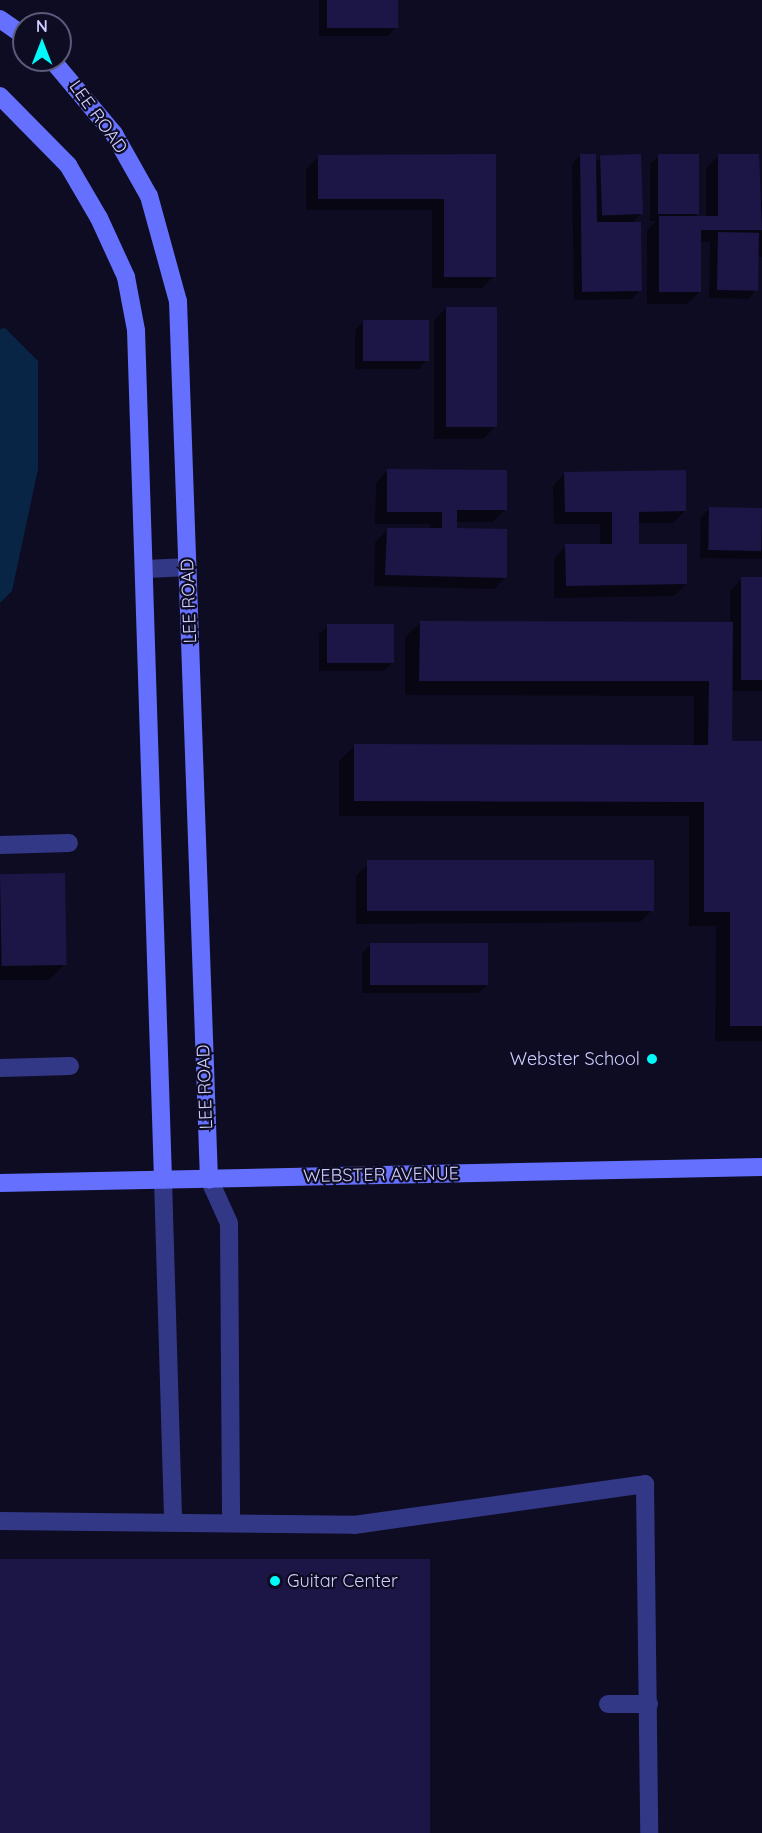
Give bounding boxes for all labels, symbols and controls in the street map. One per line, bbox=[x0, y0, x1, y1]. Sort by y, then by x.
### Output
north arrow bbox=[12, 12, 72, 72]
text: N bbox=[36, 16, 48, 36]
street label: LEE ROAD bbox=[64, 76, 132, 158]
street label: LEE ROAD bbox=[177, 558, 201, 644]
street label: LEE ROAD bbox=[193, 1044, 217, 1130]
place label: Webster School bbox=[510, 1048, 640, 1070]
marker: Webster School bbox=[645, 1052, 659, 1066]
street label: WEBSTER AVENUE bbox=[303, 1163, 459, 1187]
place label: Guitar Center bbox=[287, 1570, 398, 1592]
marker: Guitar Center bbox=[268, 1574, 282, 1588]

